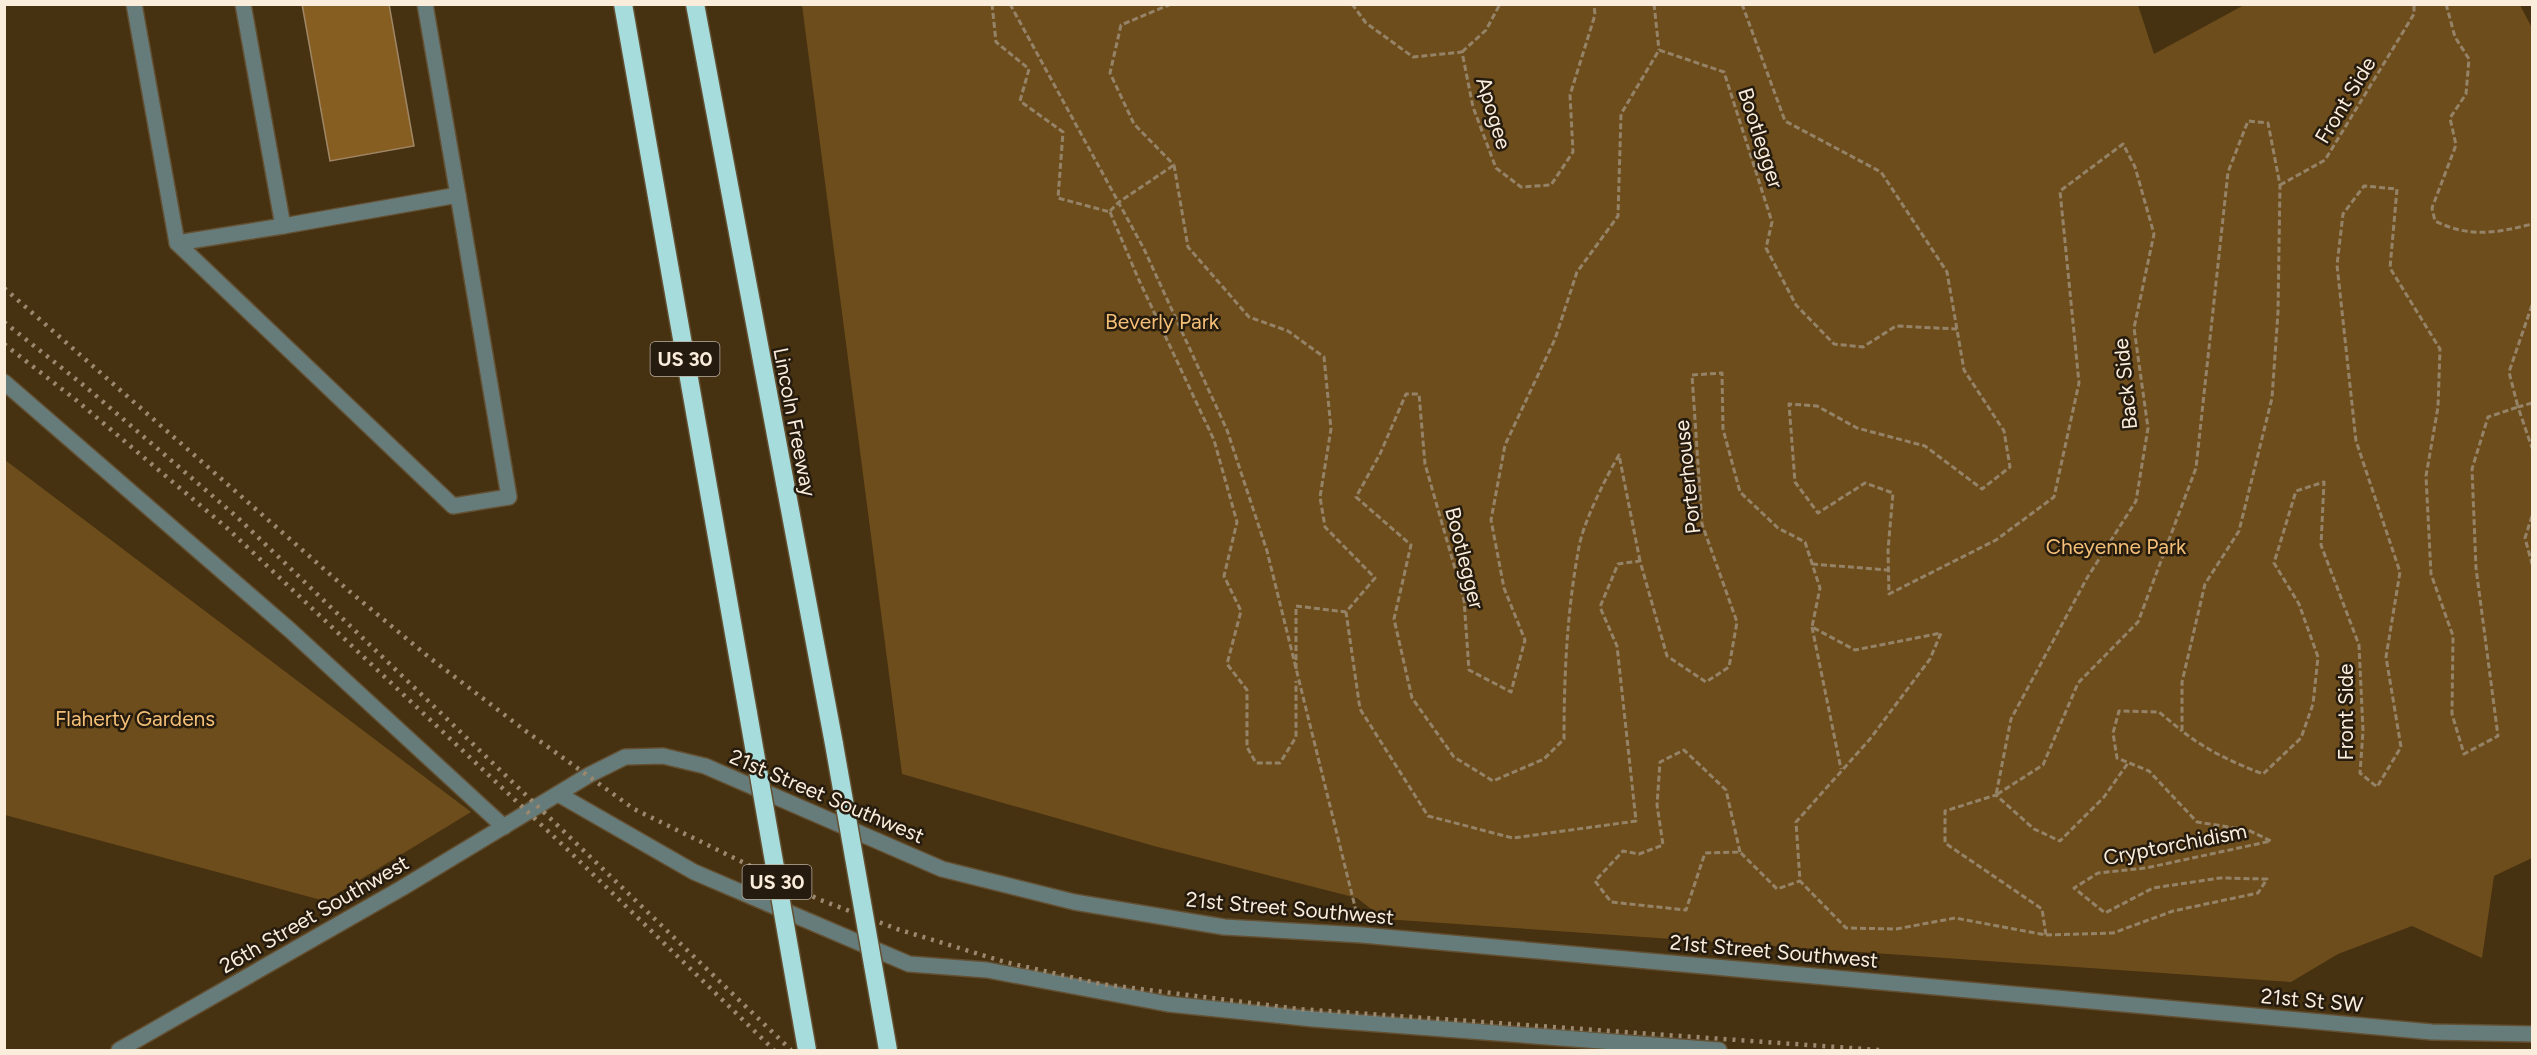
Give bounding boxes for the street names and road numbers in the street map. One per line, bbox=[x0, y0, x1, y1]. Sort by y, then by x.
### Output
street label: Front Side bbox=[2309, 52, 2381, 148]
street label: Apogee bbox=[1471, 74, 1517, 152]
street label: Bootlegger bbox=[1733, 84, 1789, 192]
street label: Back Side bbox=[2108, 337, 2142, 431]
road number: US 30 bbox=[650, 342, 720, 376]
street label: Lincoln Freeway bbox=[768, 345, 822, 499]
street label: Porterhouse bbox=[1669, 419, 1705, 535]
street label: Bootlegger bbox=[1440, 504, 1490, 612]
street label: Front Side bbox=[2333, 664, 2358, 760]
street label: 21st Street Southwest bbox=[726, 744, 928, 848]
street label: Cryptorchidism bbox=[2101, 818, 2249, 870]
street label: 26th Street Southwest bbox=[215, 850, 413, 978]
road number: US 30 bbox=[742, 865, 812, 899]
street label: 21st Street Southwest bbox=[1185, 886, 1395, 930]
street label: 21st Street Southwest bbox=[1669, 929, 1879, 973]
street label: 21st St SW bbox=[2260, 983, 2364, 1017]

